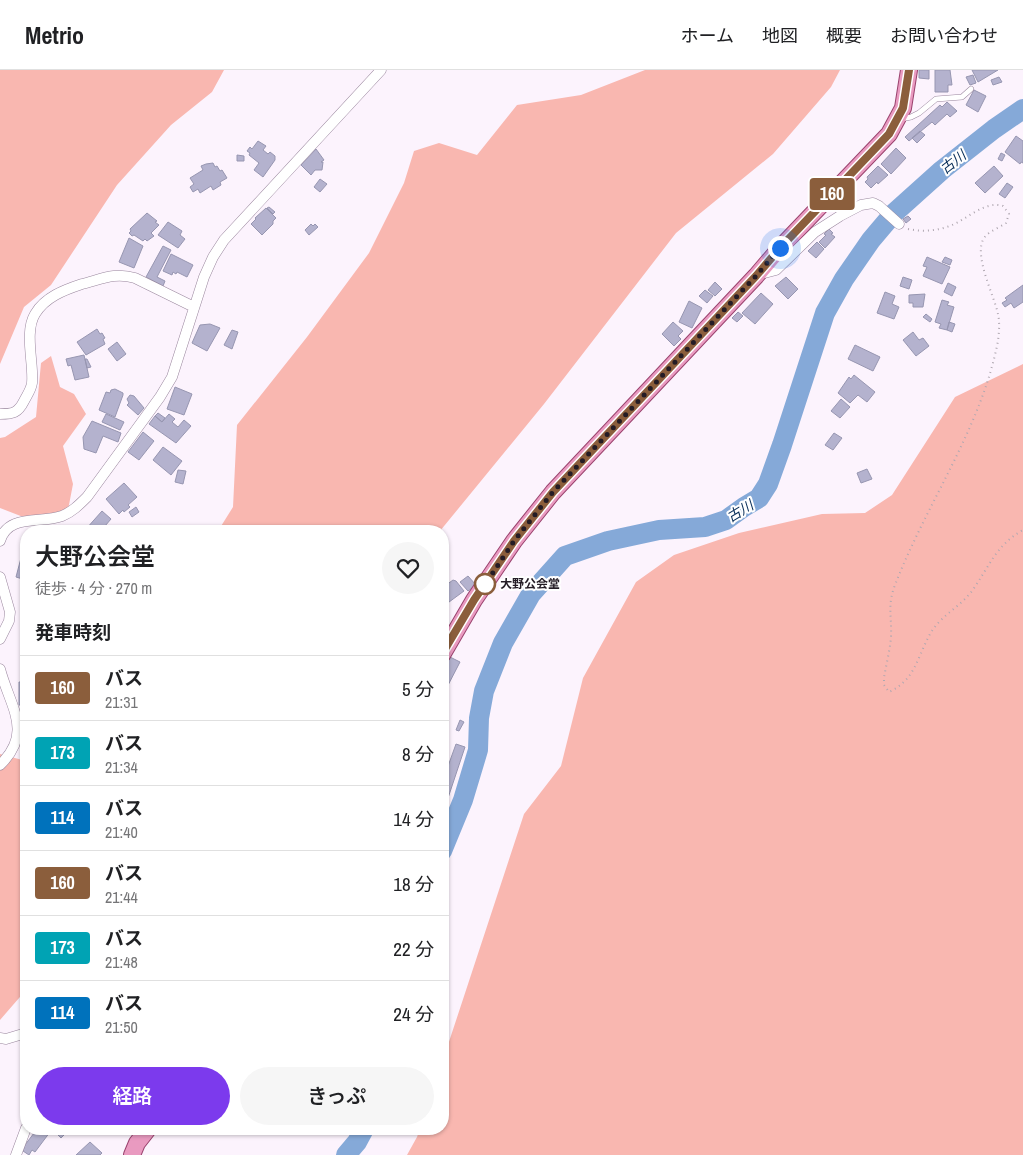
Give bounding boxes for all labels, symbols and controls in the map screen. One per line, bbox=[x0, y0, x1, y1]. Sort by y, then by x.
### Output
text: Metrio bbox=[25, 19, 84, 51]
text: ホーム bbox=[681, 23, 734, 48]
text: 地図 bbox=[762, 23, 798, 48]
text: 概要 bbox=[826, 23, 862, 48]
text: お問い合わせ bbox=[890, 23, 998, 48]
water label: 古川 bbox=[936, 145, 971, 178]
line badge: 160 bbox=[803, 178, 861, 210]
text: 160 bbox=[820, 181, 844, 206]
your location bbox=[768, 236, 793, 261]
water label: 古川 bbox=[723, 495, 758, 526]
text: 大野公会堂 bbox=[35, 540, 155, 572]
button: heart bbox=[382, 542, 434, 594]
marker: 大野公会堂 bbox=[474, 573, 496, 595]
place label: 大野公会堂 bbox=[500, 576, 560, 592]
text: 徒歩 · 4 分 · 270 m bbox=[35, 577, 152, 599]
text: 発車時刻 bbox=[35, 619, 111, 645]
text: バス bbox=[105, 665, 143, 691]
text: 160 bbox=[50, 675, 75, 700]
text: 5 分 bbox=[402, 676, 434, 702]
text: 21:31 bbox=[105, 691, 138, 713]
text: バス bbox=[105, 730, 143, 756]
text: 173 bbox=[50, 740, 75, 765]
text: 8 分 bbox=[402, 741, 434, 767]
text: 21:34 bbox=[105, 756, 138, 778]
text: バス bbox=[105, 795, 143, 821]
text: 114 bbox=[51, 805, 74, 830]
text: 14 分 bbox=[393, 806, 434, 832]
text: 21:40 bbox=[105, 821, 138, 843]
text: バス bbox=[105, 860, 143, 886]
text: 160 bbox=[50, 870, 75, 895]
text: 18 分 bbox=[393, 871, 434, 897]
text: 21:44 bbox=[105, 886, 138, 908]
text: バス bbox=[105, 925, 143, 951]
text: 173 bbox=[50, 935, 75, 960]
text: 22 分 bbox=[393, 936, 434, 962]
text: 21:48 bbox=[105, 951, 138, 973]
text: バス bbox=[105, 990, 143, 1016]
text: 114 bbox=[51, 1000, 74, 1025]
text: 24 分 bbox=[393, 1001, 434, 1027]
text: 21:50 bbox=[105, 1016, 138, 1038]
button: 経路 bbox=[35, 1067, 230, 1125]
button: きっぷ bbox=[240, 1067, 434, 1125]

